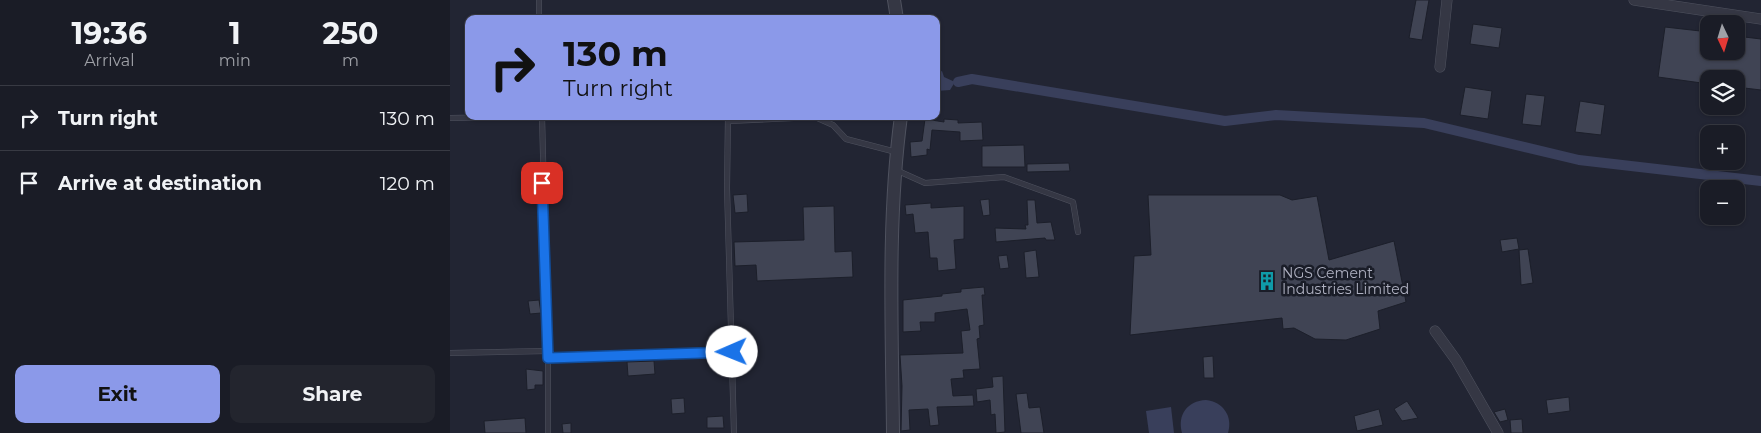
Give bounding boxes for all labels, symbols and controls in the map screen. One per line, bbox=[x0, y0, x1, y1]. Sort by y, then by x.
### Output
text: 19:36 bbox=[72, 15, 147, 52]
text: 1 bbox=[229, 15, 241, 52]
text: 250 bbox=[322, 15, 378, 52]
north arrow bbox=[1700, 15, 1745, 60]
map controls bbox=[1700, 15, 1745, 225]
text: 130 m bbox=[563, 32, 668, 75]
icon: right bbox=[480, 35, 545, 100]
text: Arrival bbox=[84, 51, 135, 70]
text: min bbox=[219, 51, 251, 70]
text: m bbox=[342, 51, 359, 70]
button: layers bbox=[1700, 70, 1745, 115]
text: Turn right bbox=[563, 75, 673, 102]
icon: right bbox=[15, 104, 43, 132]
text: Turn right bbox=[58, 107, 158, 130]
text: 130 m bbox=[380, 107, 435, 130]
button: + bbox=[1700, 125, 1745, 170]
pin bbox=[521, 162, 563, 204]
icon: arrive bbox=[15, 169, 43, 197]
icon: arrive bbox=[528, 169, 556, 197]
text: Arrive at destination bbox=[58, 172, 262, 195]
text: 120 m bbox=[380, 172, 435, 195]
button: − bbox=[1700, 180, 1745, 225]
place label: NGS Cement Industries Limited bbox=[1282, 264, 1409, 298]
building icon: NGS Cement Industries Limited bbox=[1256, 270, 1278, 292]
position arrow bbox=[705, 325, 757, 377]
button: Exit bbox=[15, 365, 220, 423]
button: Share bbox=[230, 365, 435, 423]

